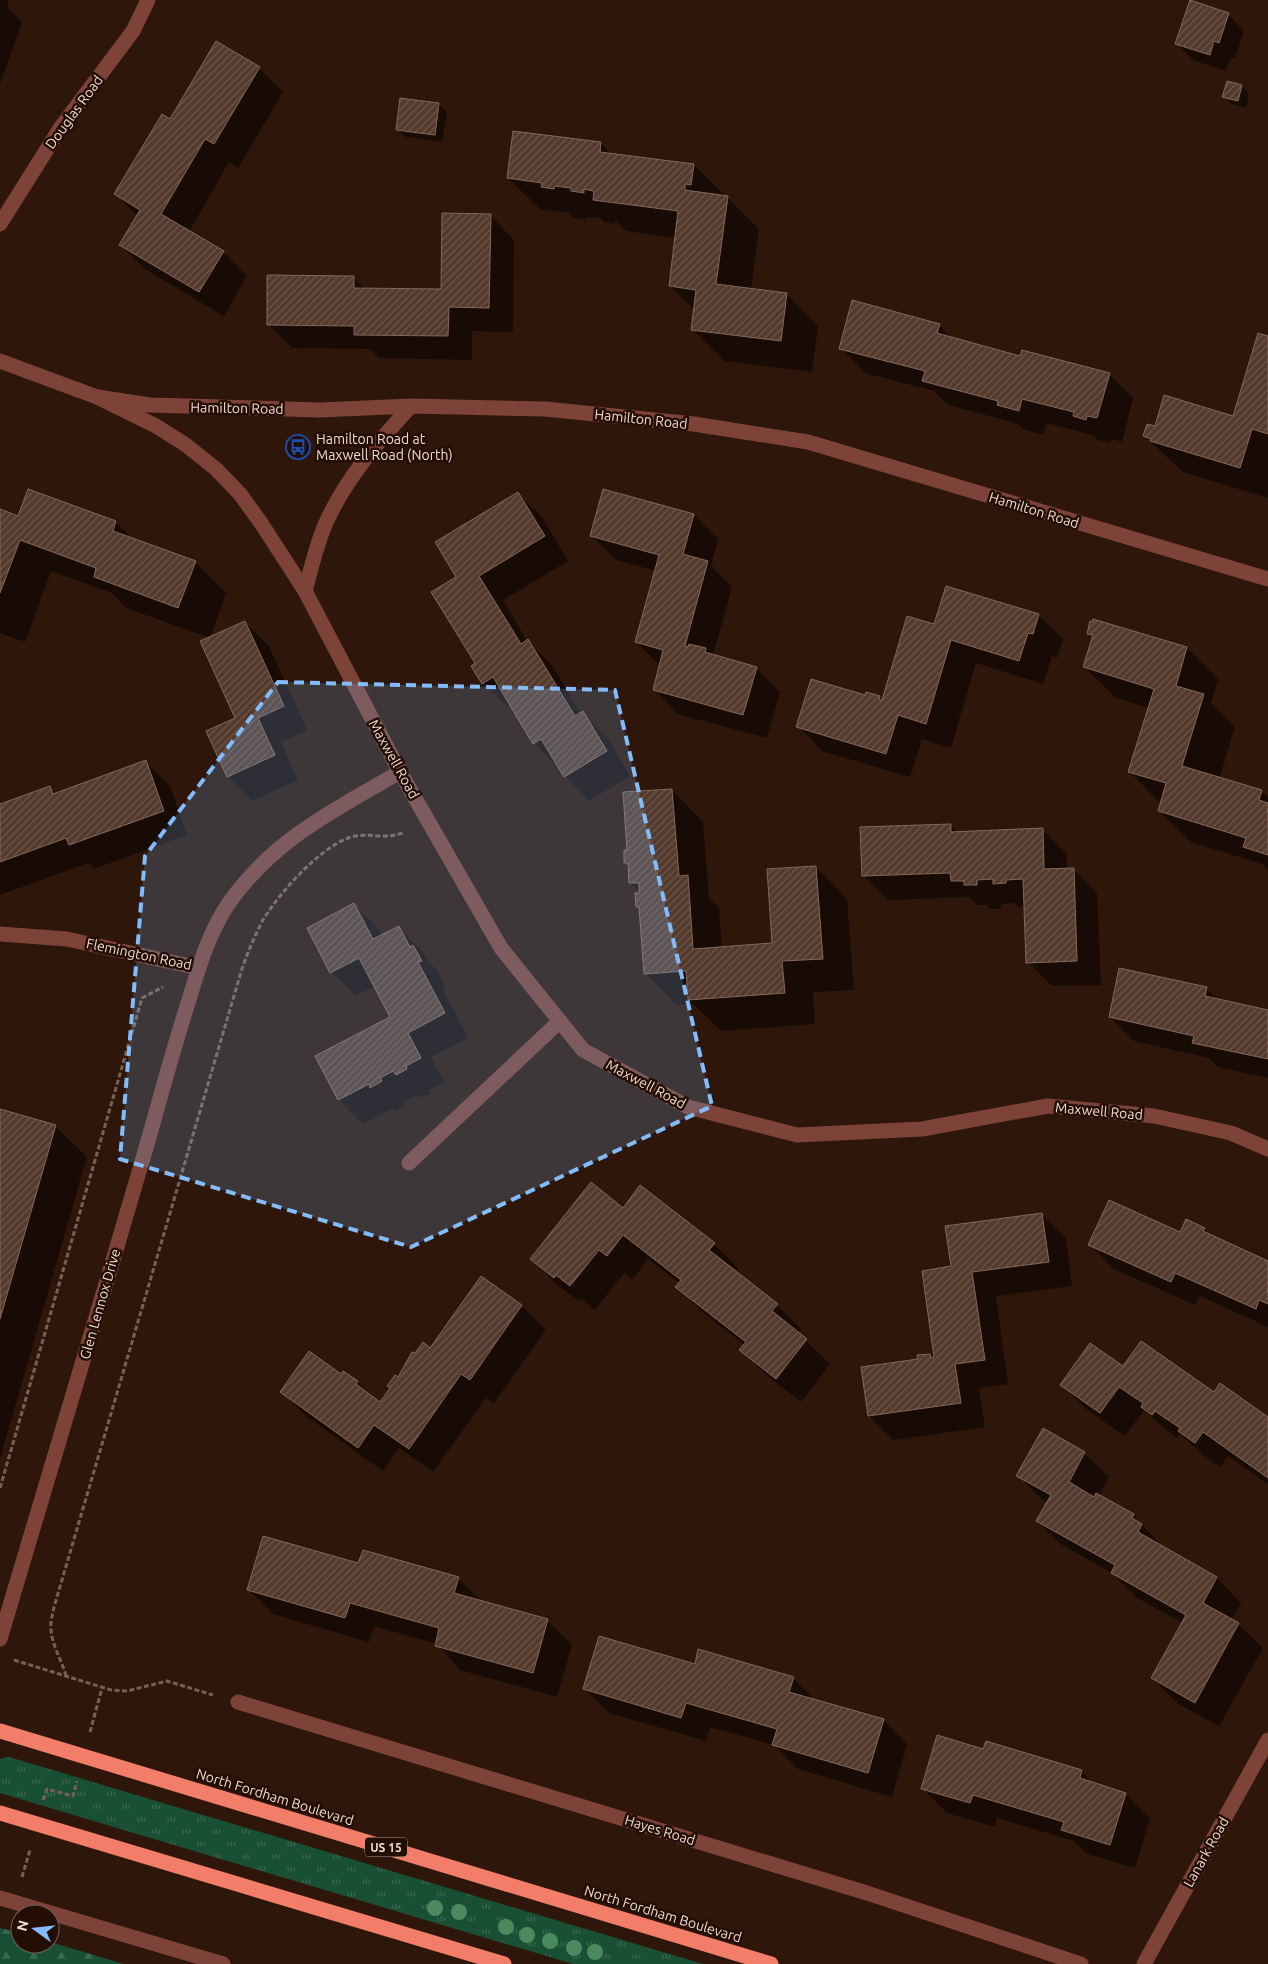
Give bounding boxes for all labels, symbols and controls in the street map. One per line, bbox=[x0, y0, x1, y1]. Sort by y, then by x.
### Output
street label: Douglas Road bbox=[42, 72, 106, 152]
street label: Hamilton Road bbox=[190, 399, 284, 417]
street label: Hamilton Road bbox=[594, 406, 688, 432]
place label: Hamilton Road at Maxwell Road (North) bbox=[316, 431, 453, 463]
bus stop icon: Hamilton Road at Maxwell Road (North) bbox=[285, 434, 311, 460]
street label: Hamilton Road bbox=[987, 489, 1081, 531]
street label: Maxwell Road bbox=[366, 717, 422, 801]
street label: Flemington Road bbox=[85, 935, 193, 973]
street label: Maxwell Road bbox=[603, 1056, 689, 1112]
street label: Maxwell Road bbox=[1055, 1099, 1143, 1123]
street label: Glen Lennox Drive bbox=[77, 1247, 123, 1361]
street label: North Fordham Boulevard bbox=[194, 1765, 356, 1829]
street label: Hayes Road bbox=[623, 1812, 697, 1848]
street label: Lanark Road bbox=[1180, 1814, 1232, 1890]
road number: US 15 bbox=[365, 1838, 407, 1856]
street label: North Fordham Boulevard bbox=[582, 1882, 744, 1946]
north arrow bbox=[10, 1904, 60, 1954]
text: N bbox=[13, 1919, 32, 1933]

